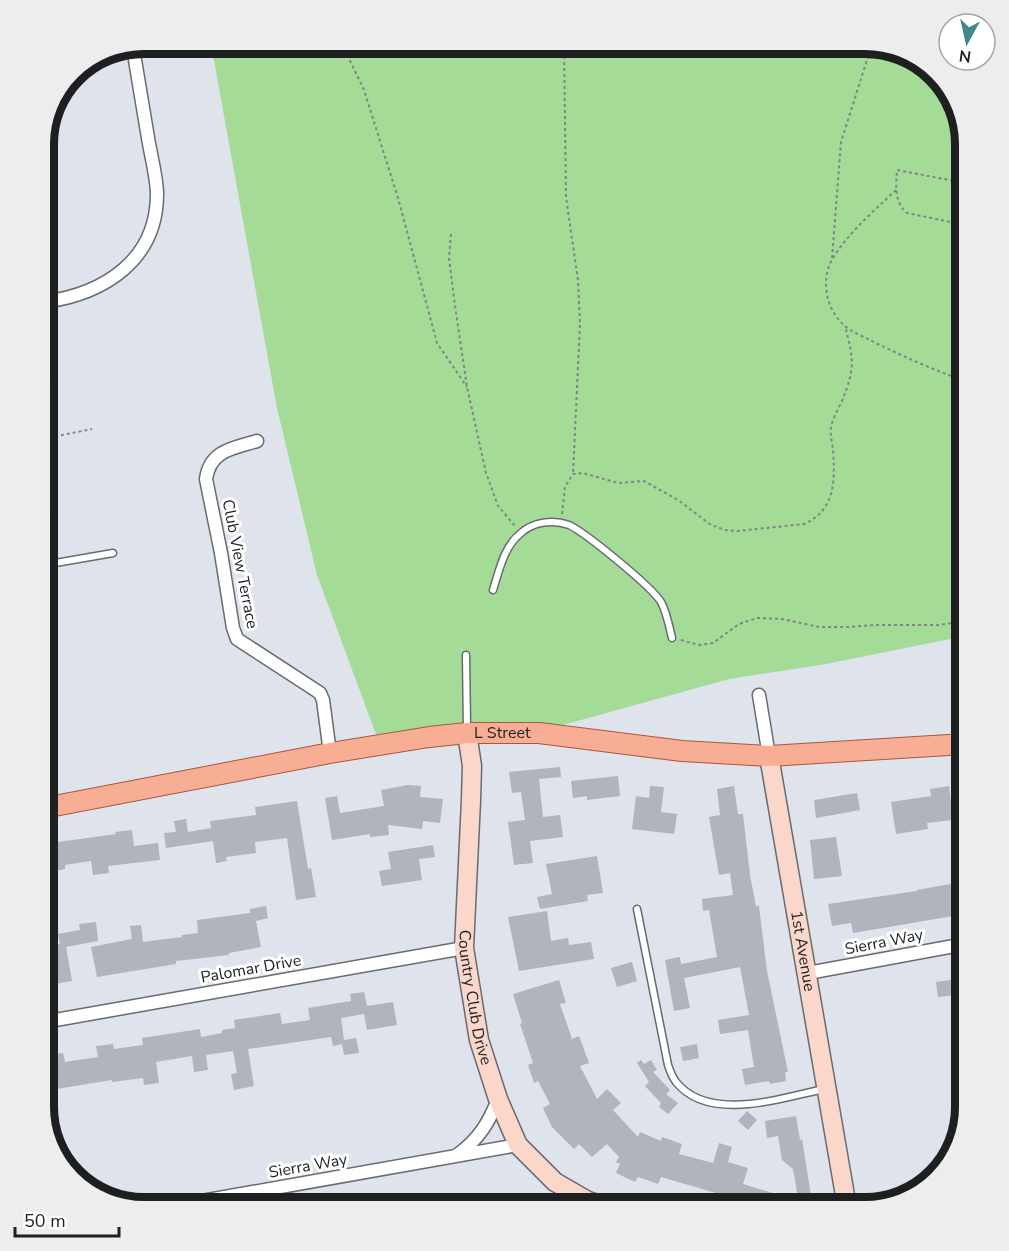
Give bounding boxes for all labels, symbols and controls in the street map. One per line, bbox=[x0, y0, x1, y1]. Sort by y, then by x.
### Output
north arrow bbox=[937, 12, 997, 72]
text: N bbox=[958, 44, 973, 68]
street label: Club View Terrace bbox=[217, 498, 263, 630]
street label: L Street bbox=[474, 722, 531, 744]
street label: 1st Avenue bbox=[785, 909, 821, 993]
street label: Sierra Way bbox=[843, 923, 926, 960]
street label: Country Club Drive bbox=[453, 929, 497, 1068]
street label: Palomar Drive bbox=[199, 949, 303, 989]
street label: Sierra Way bbox=[267, 1148, 350, 1184]
scale bar bbox=[15, 1200, 118, 1238]
text: 50 m bbox=[24, 1209, 66, 1233]

